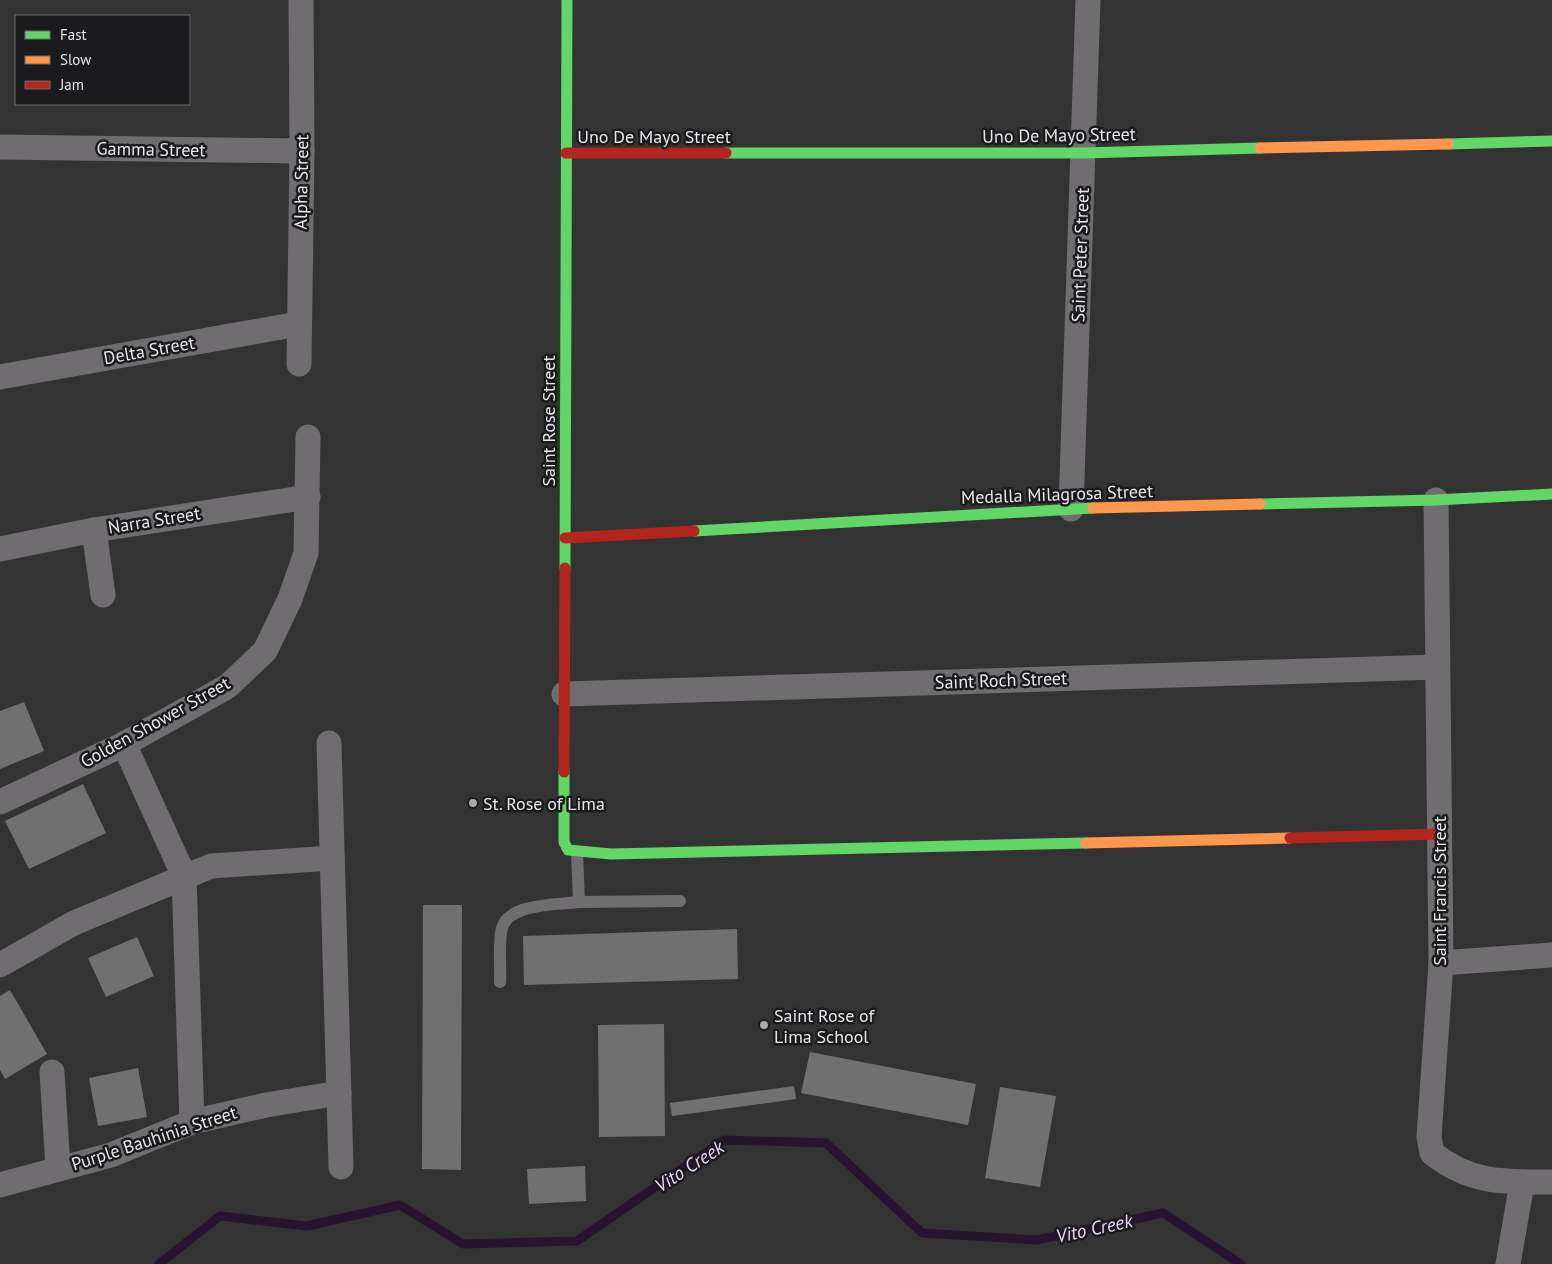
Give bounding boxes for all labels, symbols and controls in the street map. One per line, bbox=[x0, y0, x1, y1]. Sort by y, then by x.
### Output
legend bbox=[15, 15, 190, 105]
text: Fast bbox=[60, 25, 87, 44]
text: Slow bbox=[60, 50, 91, 69]
text: Jam bbox=[59, 75, 84, 94]
street label: Uno De Mayo Street bbox=[982, 122, 1136, 148]
street label: Uno De Mayo Street bbox=[577, 125, 731, 148]
street label: Alpha Street bbox=[289, 134, 313, 230]
street label: Gamma Street bbox=[96, 137, 206, 161]
street label: Saint Peter Street bbox=[1066, 187, 1094, 323]
street label: Delta Street bbox=[102, 331, 196, 369]
street label: Saint Rose Street bbox=[537, 355, 560, 487]
street label: Medalla Milagrosa Street bbox=[961, 479, 1153, 509]
street label: Narra Street bbox=[106, 501, 202, 539]
street label: Saint Roch Street bbox=[934, 666, 1068, 694]
street label: Golden Shower Street bbox=[76, 671, 234, 773]
place label: St. Rose of Lima bbox=[483, 792, 605, 815]
marker: St. Rose of Lima bbox=[467, 797, 479, 809]
street label: Saint Francis Street bbox=[1428, 816, 1451, 966]
place label: Saint Rose of Lima School bbox=[774, 1004, 876, 1048]
marker: Saint Rose of Lima School bbox=[758, 1019, 770, 1031]
street label: Purple Bauhinia Street bbox=[68, 1100, 240, 1176]
water label: Vito Creek bbox=[650, 1134, 729, 1197]
water label: Vito Creek bbox=[1053, 1208, 1136, 1248]

